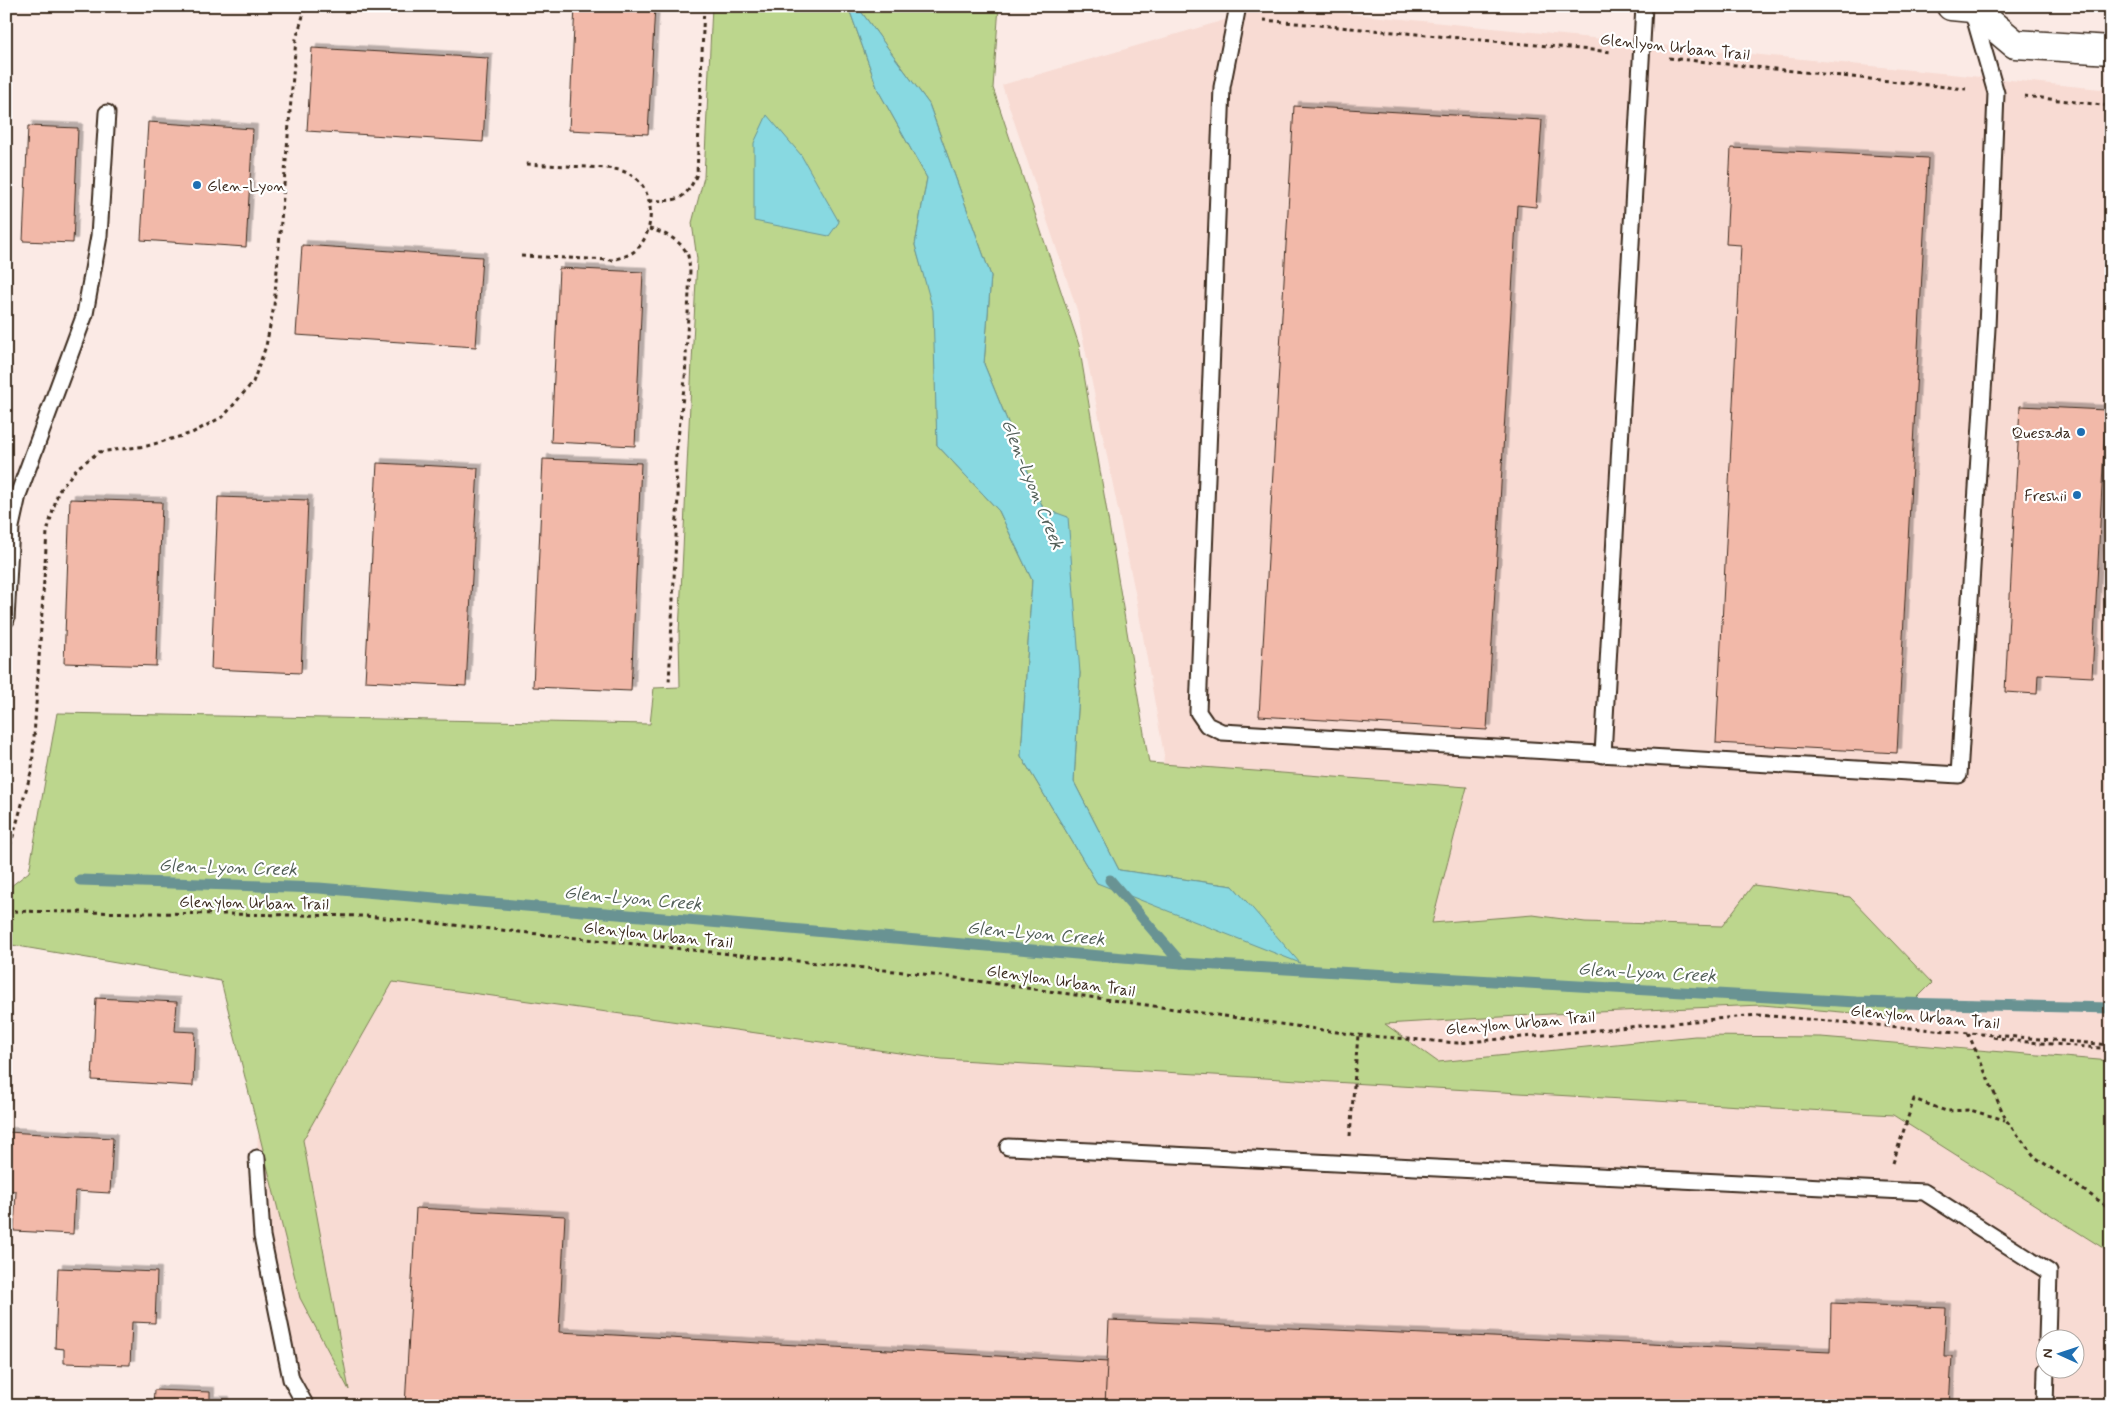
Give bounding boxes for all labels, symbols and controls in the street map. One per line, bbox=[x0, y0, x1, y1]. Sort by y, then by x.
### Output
street label: Glenlyon Urban Trail bbox=[1599, 29, 1751, 66]
place label: Glen-Lyon bbox=[207, 176, 286, 197]
marker: Glen-Lyon bbox=[191, 179, 203, 191]
water label: Glen-Lyon Creek bbox=[995, 416, 1069, 553]
place label: Quesada bbox=[2011, 423, 2071, 444]
marker: Quesada bbox=[2075, 426, 2087, 438]
place label: Freshii bbox=[2024, 486, 2067, 507]
marker: Freshii bbox=[2071, 489, 2083, 501]
water label: Glen-Lyon Creek bbox=[158, 854, 298, 882]
water label: Glen-Lyon Creek bbox=[563, 881, 703, 917]
street label: Glenylon Urban Trail bbox=[179, 892, 329, 915]
water label: Glen-Lyon Creek bbox=[966, 916, 1106, 952]
street label: Glenylon Urban Trail bbox=[582, 917, 733, 954]
water label: Glen-Lyon Creek bbox=[1577, 957, 1717, 989]
street label: Glenylon Urban Trail bbox=[985, 961, 1136, 1002]
street label: Glenylon Urban Trail bbox=[1849, 1001, 2000, 1034]
street label: Glenylon Urban Trail bbox=[1445, 1007, 1596, 1040]
north arrow bbox=[2034, 1330, 2084, 1380]
text: N bbox=[2039, 1348, 2057, 1359]

